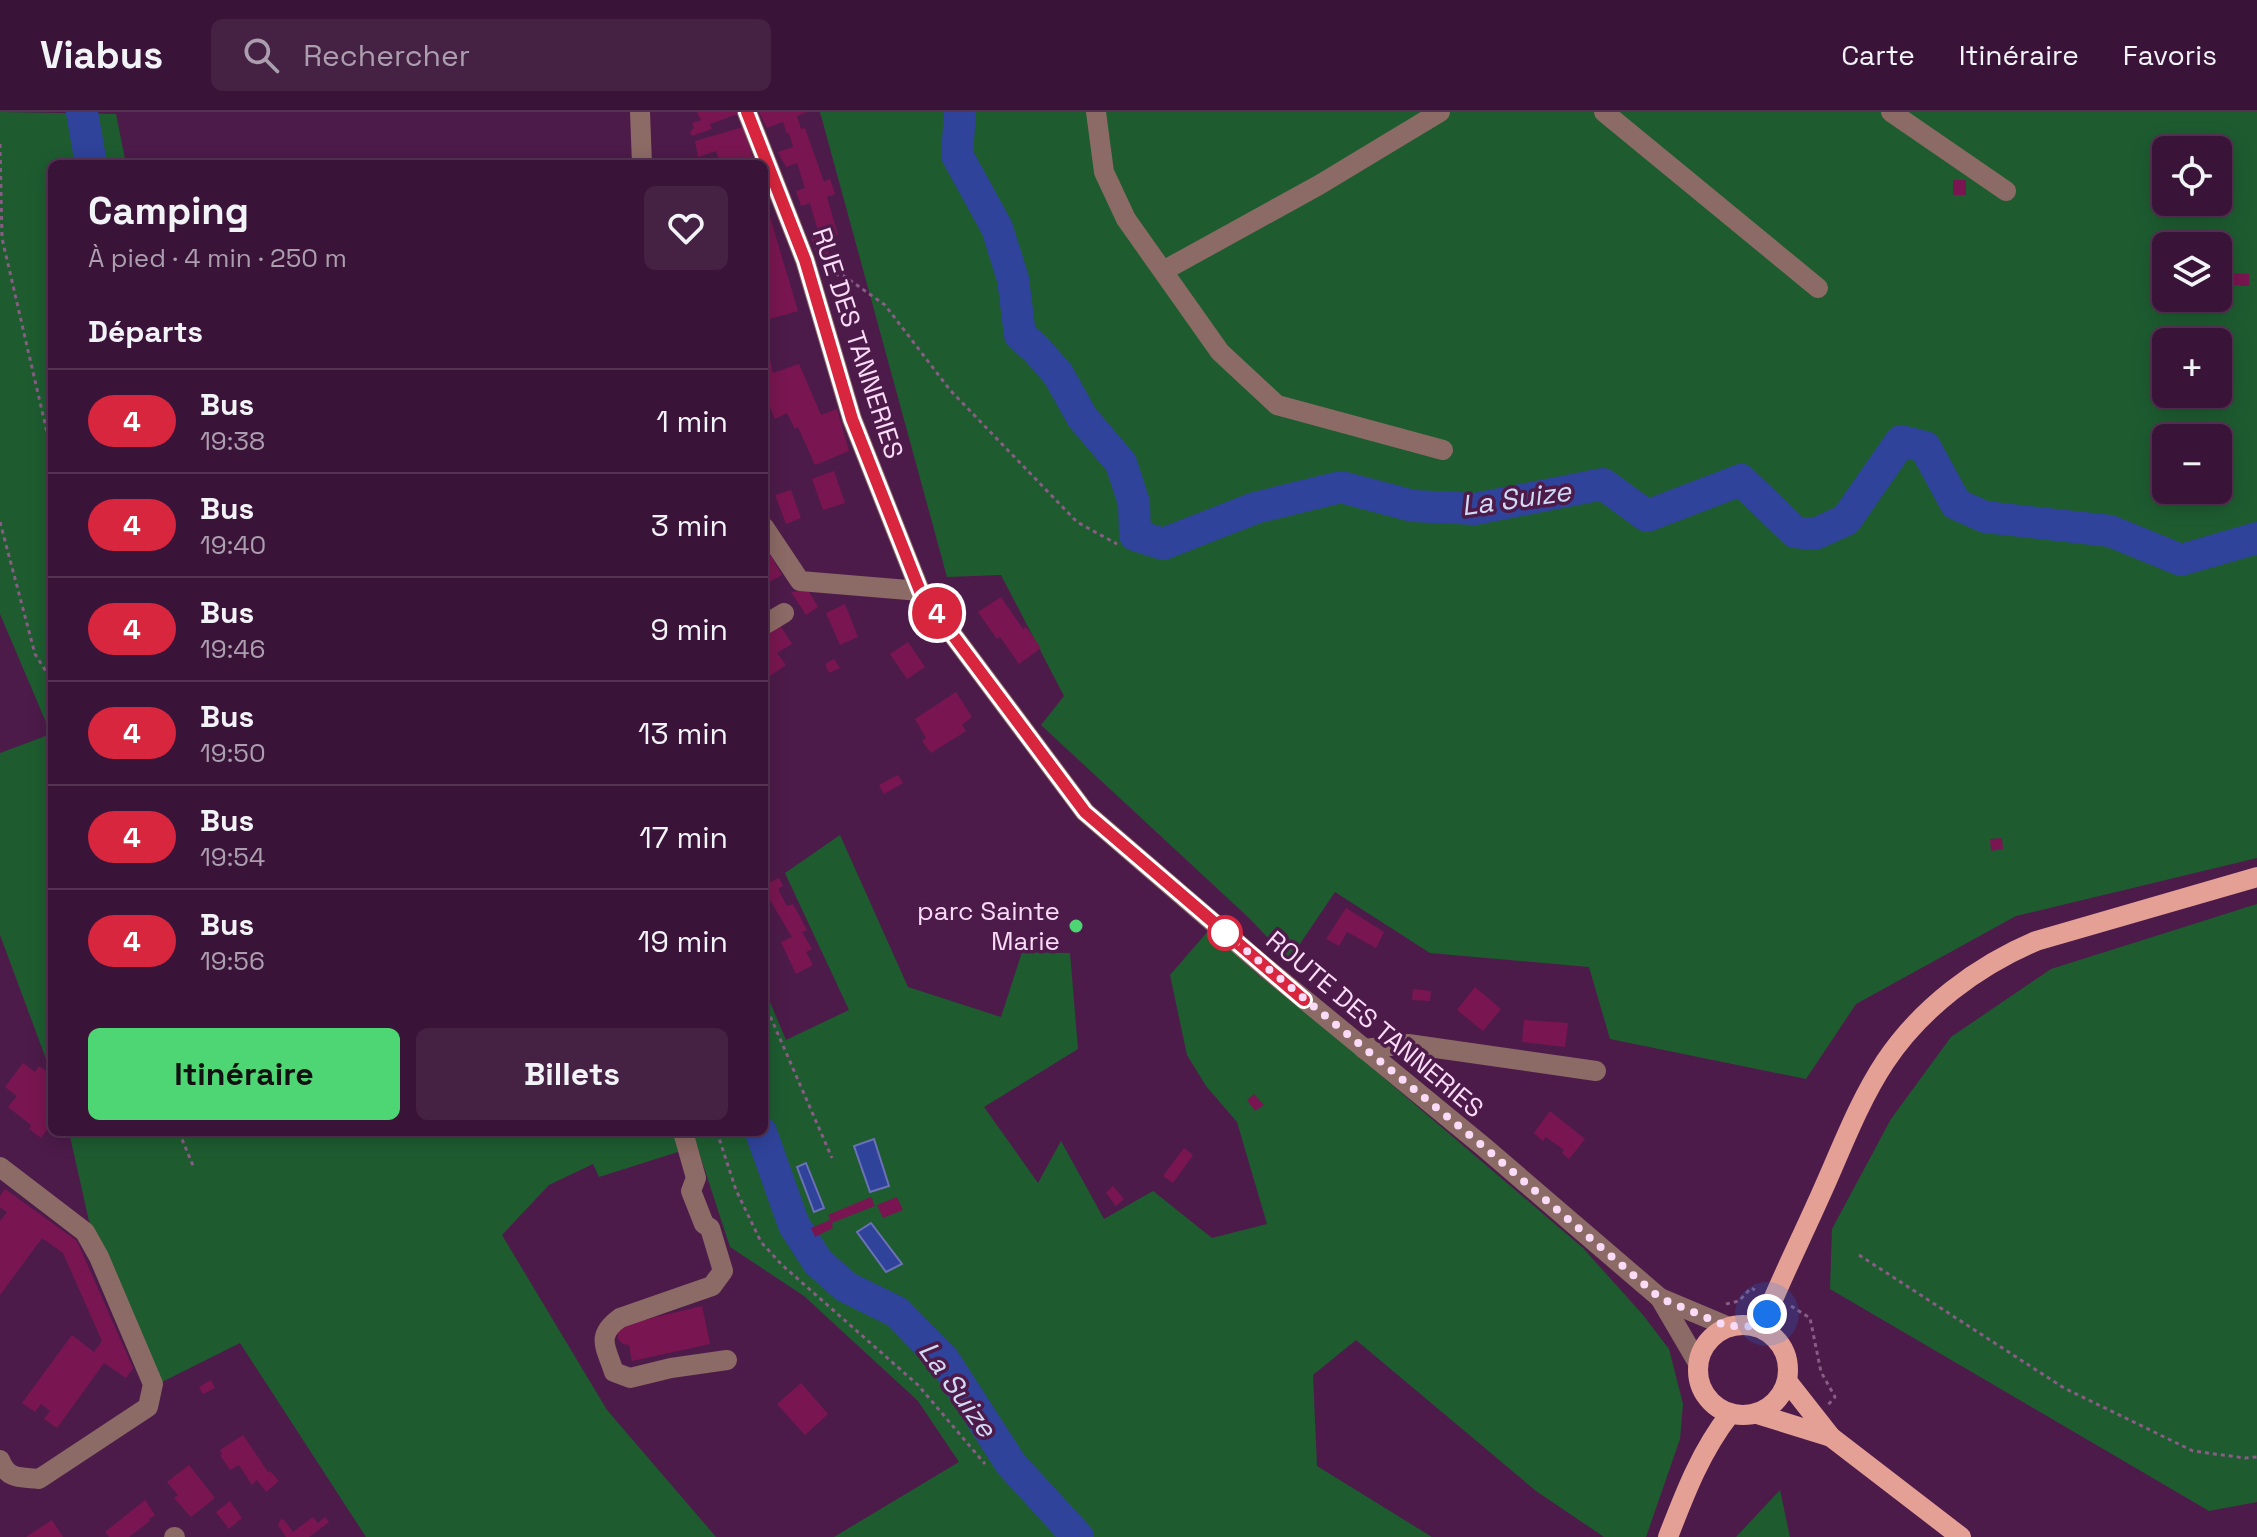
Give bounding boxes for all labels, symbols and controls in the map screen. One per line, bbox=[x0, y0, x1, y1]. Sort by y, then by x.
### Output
search box bbox=[211, 19, 771, 91]
text: Viabus bbox=[40, 31, 163, 79]
icon: search bbox=[239, 33, 283, 77]
text: Rechercher bbox=[303, 36, 470, 75]
text: Carte bbox=[1841, 37, 1915, 73]
text: Itinéraire bbox=[1959, 37, 2079, 73]
text: Favoris bbox=[2123, 37, 2217, 73]
map controls bbox=[2152, 136, 2232, 504]
button: locate bbox=[2152, 136, 2232, 216]
button: heart bbox=[644, 186, 728, 270]
text: Camping bbox=[88, 187, 249, 235]
street label: RUE DES TANNERIES bbox=[805, 223, 911, 463]
button: layers bbox=[2152, 232, 2232, 312]
text: À pied · 4 min · 250 m bbox=[88, 241, 347, 275]
text: Départs bbox=[88, 312, 203, 351]
button: + bbox=[2152, 328, 2232, 408]
text: Bus bbox=[200, 385, 254, 424]
text: 1 min bbox=[656, 402, 728, 441]
text: 4 bbox=[123, 403, 141, 439]
text: 19:38 bbox=[200, 424, 265, 458]
button: − bbox=[2152, 424, 2232, 504]
water label: La Suize bbox=[1459, 472, 1575, 524]
text: Bus bbox=[200, 489, 254, 528]
text: 3 min bbox=[651, 506, 728, 545]
text: 4 bbox=[123, 507, 141, 543]
text: 19:40 bbox=[200, 528, 266, 562]
line badge: 4 bbox=[911, 587, 963, 639]
text: Bus bbox=[200, 593, 254, 632]
text: 4 bbox=[928, 595, 946, 631]
text: 9 min bbox=[650, 610, 728, 649]
text: 4 bbox=[123, 611, 141, 647]
text: 19:46 bbox=[200, 632, 266, 666]
text: Bus bbox=[200, 697, 254, 736]
text: 13 min bbox=[638, 714, 728, 753]
text: 4 bbox=[123, 715, 141, 751]
text: 19:50 bbox=[200, 736, 266, 770]
text: Bus bbox=[200, 801, 254, 840]
text: 17 min bbox=[639, 818, 728, 857]
text: 4 bbox=[123, 819, 141, 855]
text: 19:54 bbox=[200, 840, 265, 874]
place label: parc Sainte Marie bbox=[917, 894, 1060, 958]
text: Bus bbox=[200, 905, 254, 944]
unlabelled marker bbox=[1208, 916, 1242, 950]
marker: parc Sainte Marie bbox=[1067, 917, 1085, 935]
text: 19 min bbox=[638, 922, 728, 961]
text: 4 bbox=[123, 923, 141, 959]
street label: ROUTE DES TANNERIES bbox=[1259, 923, 1491, 1125]
text: 19:56 bbox=[200, 944, 265, 978]
button: Itinéraire bbox=[88, 1028, 400, 1120]
button: Billets bbox=[416, 1028, 728, 1120]
your location bbox=[1747, 1294, 1787, 1334]
water label: La Suize bbox=[911, 1334, 1006, 1445]

